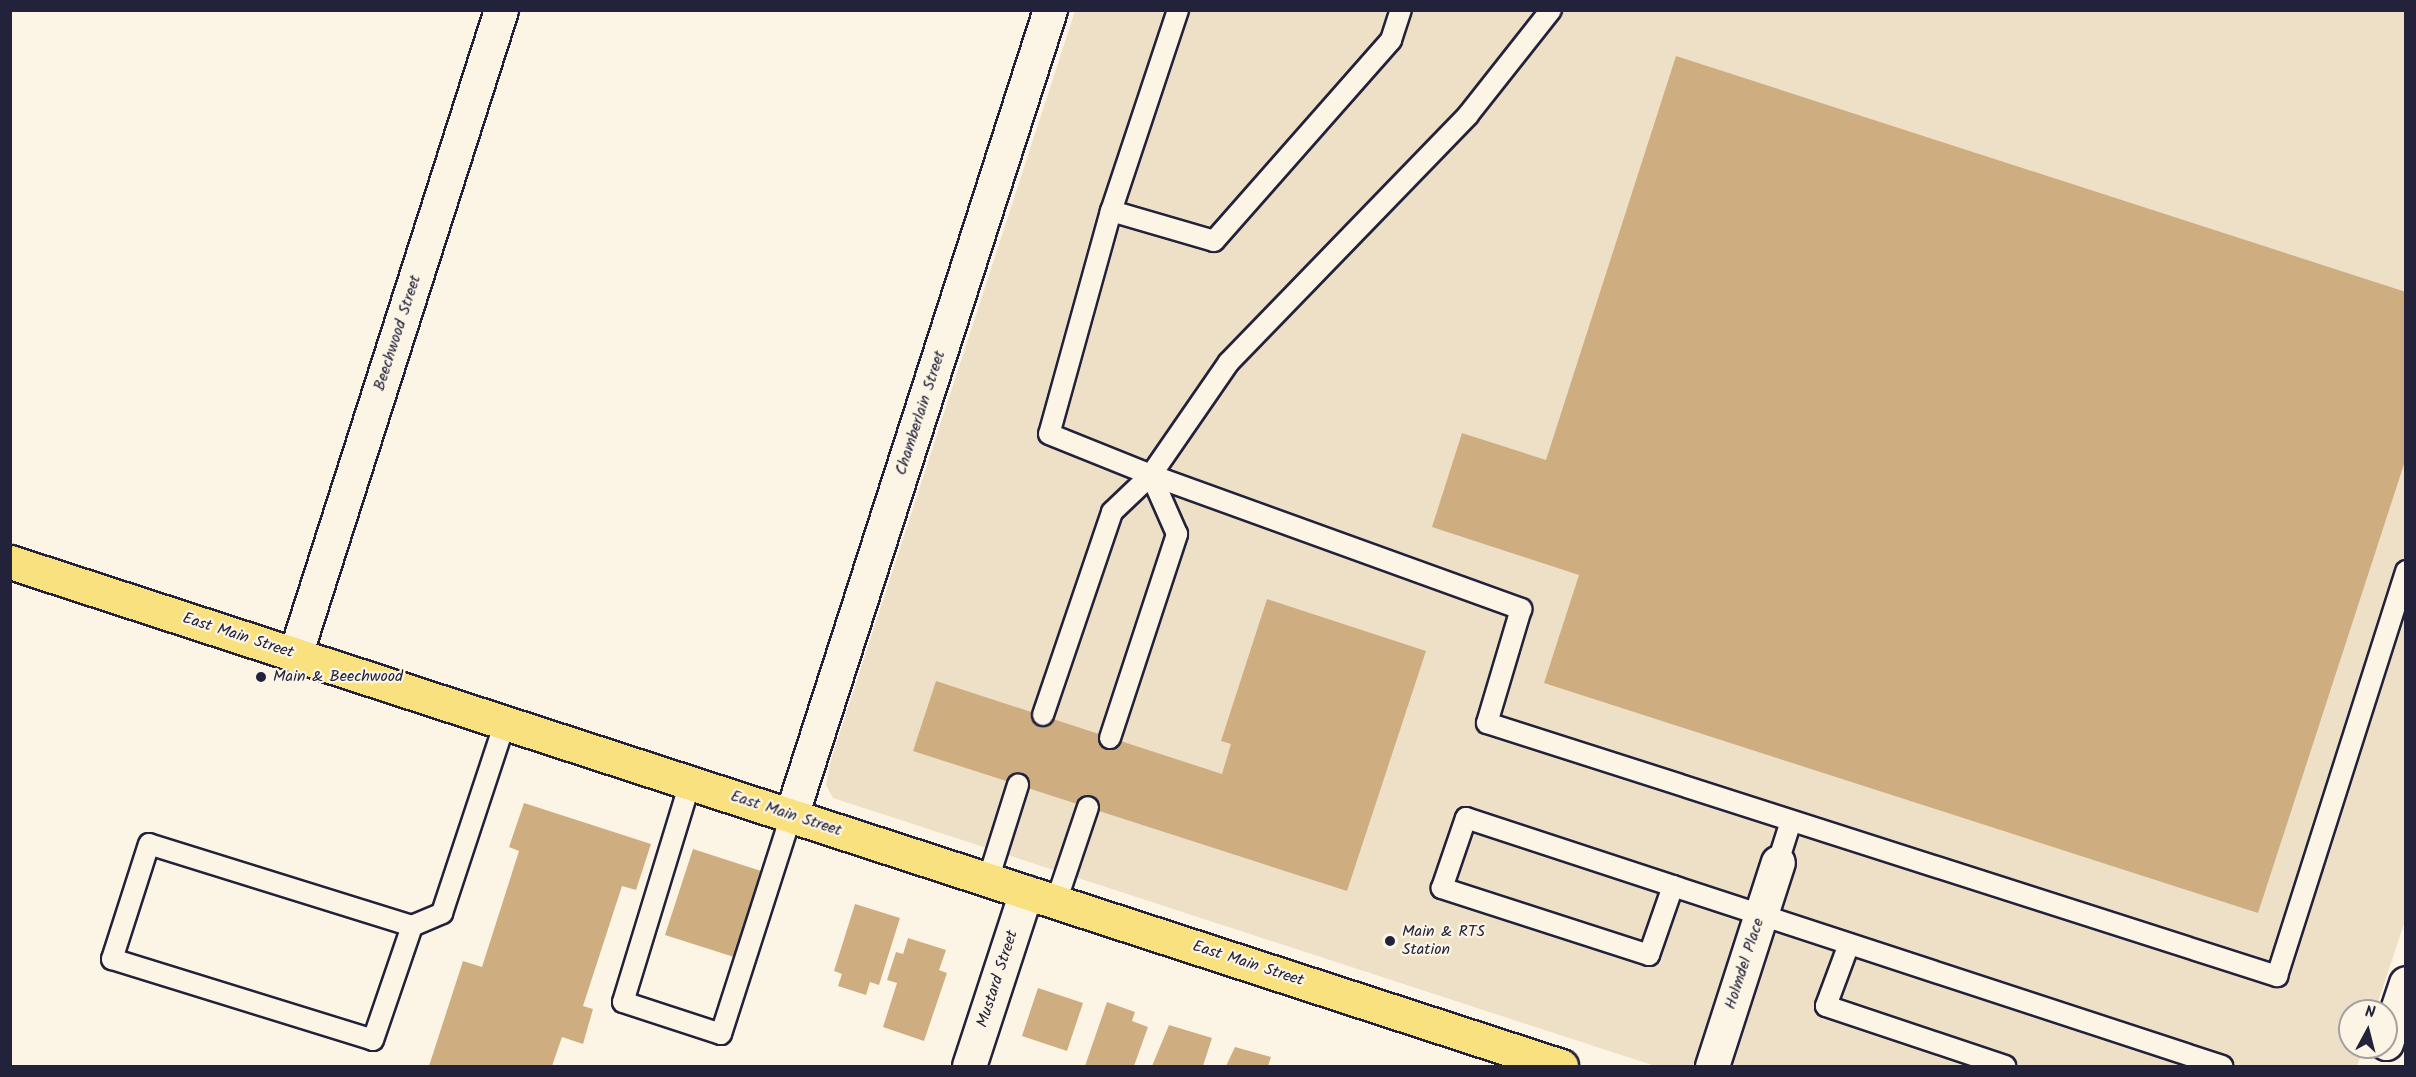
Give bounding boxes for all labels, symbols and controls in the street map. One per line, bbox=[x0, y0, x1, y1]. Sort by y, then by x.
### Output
street label: Beechwood Street bbox=[370, 273, 426, 393]
street label: Chamberlain Street bbox=[892, 348, 950, 478]
street label: East Main Street bbox=[180, 609, 296, 663]
place label: Main & Beechwood bbox=[273, 667, 403, 687]
marker: Main & Beechwood bbox=[254, 670, 268, 684]
street label: East Main Street bbox=[728, 787, 844, 841]
street label: Holmdel Place bbox=[1721, 916, 1769, 1012]
place label: Main & RTS Station bbox=[1402, 922, 1485, 960]
street label: Mustard Street bbox=[973, 928, 1023, 1030]
marker: Main & RTS Station bbox=[1383, 934, 1397, 948]
street label: East Main Street bbox=[1190, 937, 1306, 991]
north arrow bbox=[2338, 999, 2398, 1059]
text: N bbox=[2363, 1000, 2377, 1026]

